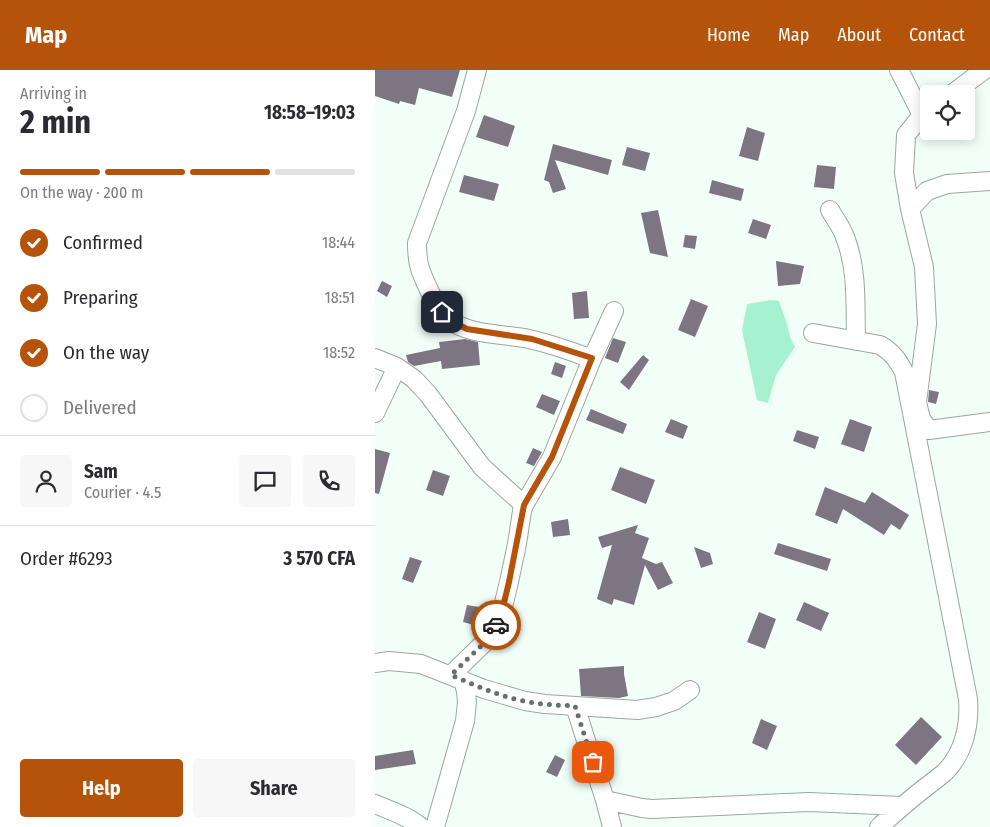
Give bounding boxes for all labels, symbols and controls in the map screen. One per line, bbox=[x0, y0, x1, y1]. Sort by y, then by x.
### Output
text: Map bbox=[25, 21, 67, 49]
text: Home bbox=[707, 24, 750, 46]
text: Map bbox=[778, 24, 809, 46]
text: About bbox=[837, 24, 881, 46]
text: Contact bbox=[909, 24, 965, 46]
text: Arriving in bbox=[20, 84, 87, 103]
map controls bbox=[920, 85, 975, 140]
button: locate bbox=[920, 85, 975, 140]
text: 18:58–19:03 bbox=[264, 101, 355, 124]
text: 2 min bbox=[20, 103, 91, 141]
text: On the way · 200 m bbox=[20, 183, 143, 202]
icon: check bbox=[20, 229, 48, 257]
text: Confirmed bbox=[63, 231, 143, 254]
text: 18:44 bbox=[322, 233, 355, 252]
icon: check bbox=[20, 284, 48, 312]
text: Preparing bbox=[63, 286, 138, 309]
text: 18:51 bbox=[325, 288, 355, 307]
pin bbox=[421, 291, 463, 333]
icon: home bbox=[428, 298, 456, 326]
icon: check bbox=[20, 339, 48, 367]
text: On the way bbox=[63, 341, 149, 364]
text: 18:52 bbox=[323, 343, 355, 362]
text: Delivered bbox=[63, 396, 137, 419]
button: person bbox=[20, 455, 72, 507]
button: chat bbox=[239, 455, 291, 507]
button: phone bbox=[303, 455, 355, 507]
text: Sam bbox=[84, 460, 118, 483]
text: Courier · 4.5 bbox=[84, 483, 161, 502]
text: Order #6293 bbox=[20, 547, 113, 570]
text: 3 570 CFA bbox=[283, 547, 355, 570]
courier bbox=[471, 600, 521, 650]
icon: car bbox=[482, 611, 510, 639]
pin bbox=[572, 741, 614, 783]
icon: bag bbox=[579, 748, 607, 776]
button: Help bbox=[20, 759, 183, 817]
button: Share bbox=[193, 759, 355, 817]

